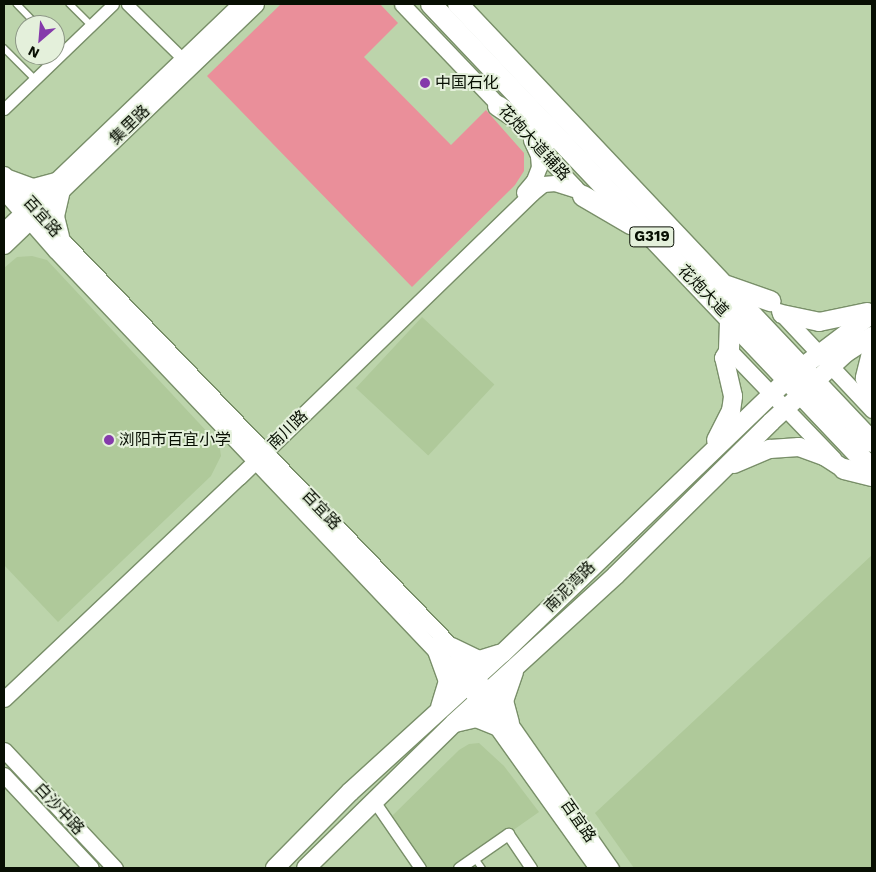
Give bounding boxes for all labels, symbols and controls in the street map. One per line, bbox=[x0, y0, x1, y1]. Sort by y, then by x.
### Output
north arrow bbox=[15, 15, 65, 65]
text: N bbox=[25, 43, 42, 62]
place label: 中国石化 bbox=[435, 73, 499, 93]
marker: 中国石化 bbox=[419, 77, 431, 89]
street label: 集里路 bbox=[106, 101, 154, 149]
street label: 花炮大道辅路 bbox=[494, 101, 574, 185]
street label: 百宜路 bbox=[19, 193, 65, 241]
road number: G319 bbox=[628, 224, 676, 250]
street label: 花炮大道 bbox=[674, 261, 732, 321]
street label: 南川路 bbox=[264, 406, 312, 454]
place label: 浏阳市百宜小学 bbox=[119, 430, 231, 450]
marker: 浏阳市百宜小学 bbox=[103, 434, 115, 446]
street label: 百宜路 bbox=[297, 486, 345, 534]
street label: 南泥湾路 bbox=[541, 558, 599, 616]
street label: 白沙中路 bbox=[30, 779, 88, 839]
street label: 百宜路 bbox=[556, 796, 600, 846]

